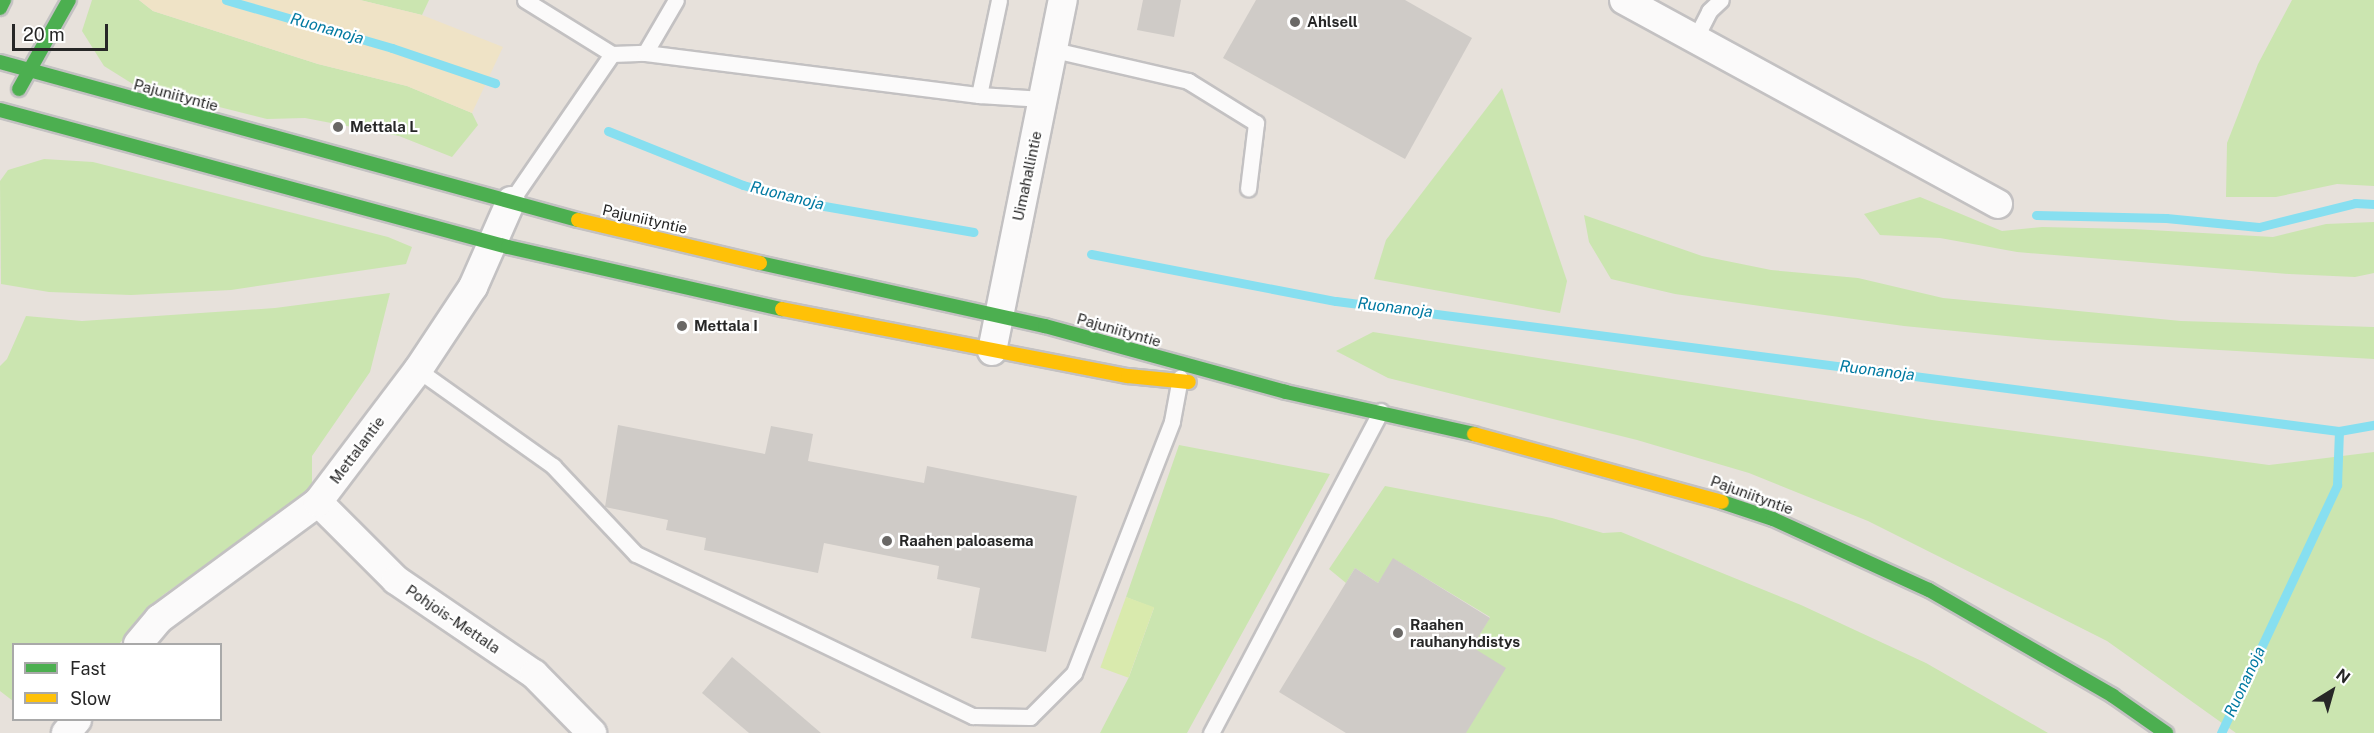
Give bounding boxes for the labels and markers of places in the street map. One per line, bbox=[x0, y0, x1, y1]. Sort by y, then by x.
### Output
place label: Ahlsell bbox=[1307, 13, 1358, 31]
marker: Ahlsell bbox=[1288, 15, 1302, 29]
place label: Mettala L bbox=[350, 118, 418, 136]
marker: Mettala L bbox=[331, 120, 345, 134]
place label: Mettala I bbox=[694, 317, 758, 335]
marker: Mettala I bbox=[675, 319, 689, 333]
place label: Raahen paloasema bbox=[899, 532, 1034, 550]
marker: Raahen paloasema bbox=[880, 534, 894, 548]
place label: Raahen rauhanyhdistys bbox=[1410, 615, 1520, 650]
marker: Raahen rauhanyhdistys bbox=[1391, 626, 1405, 640]

